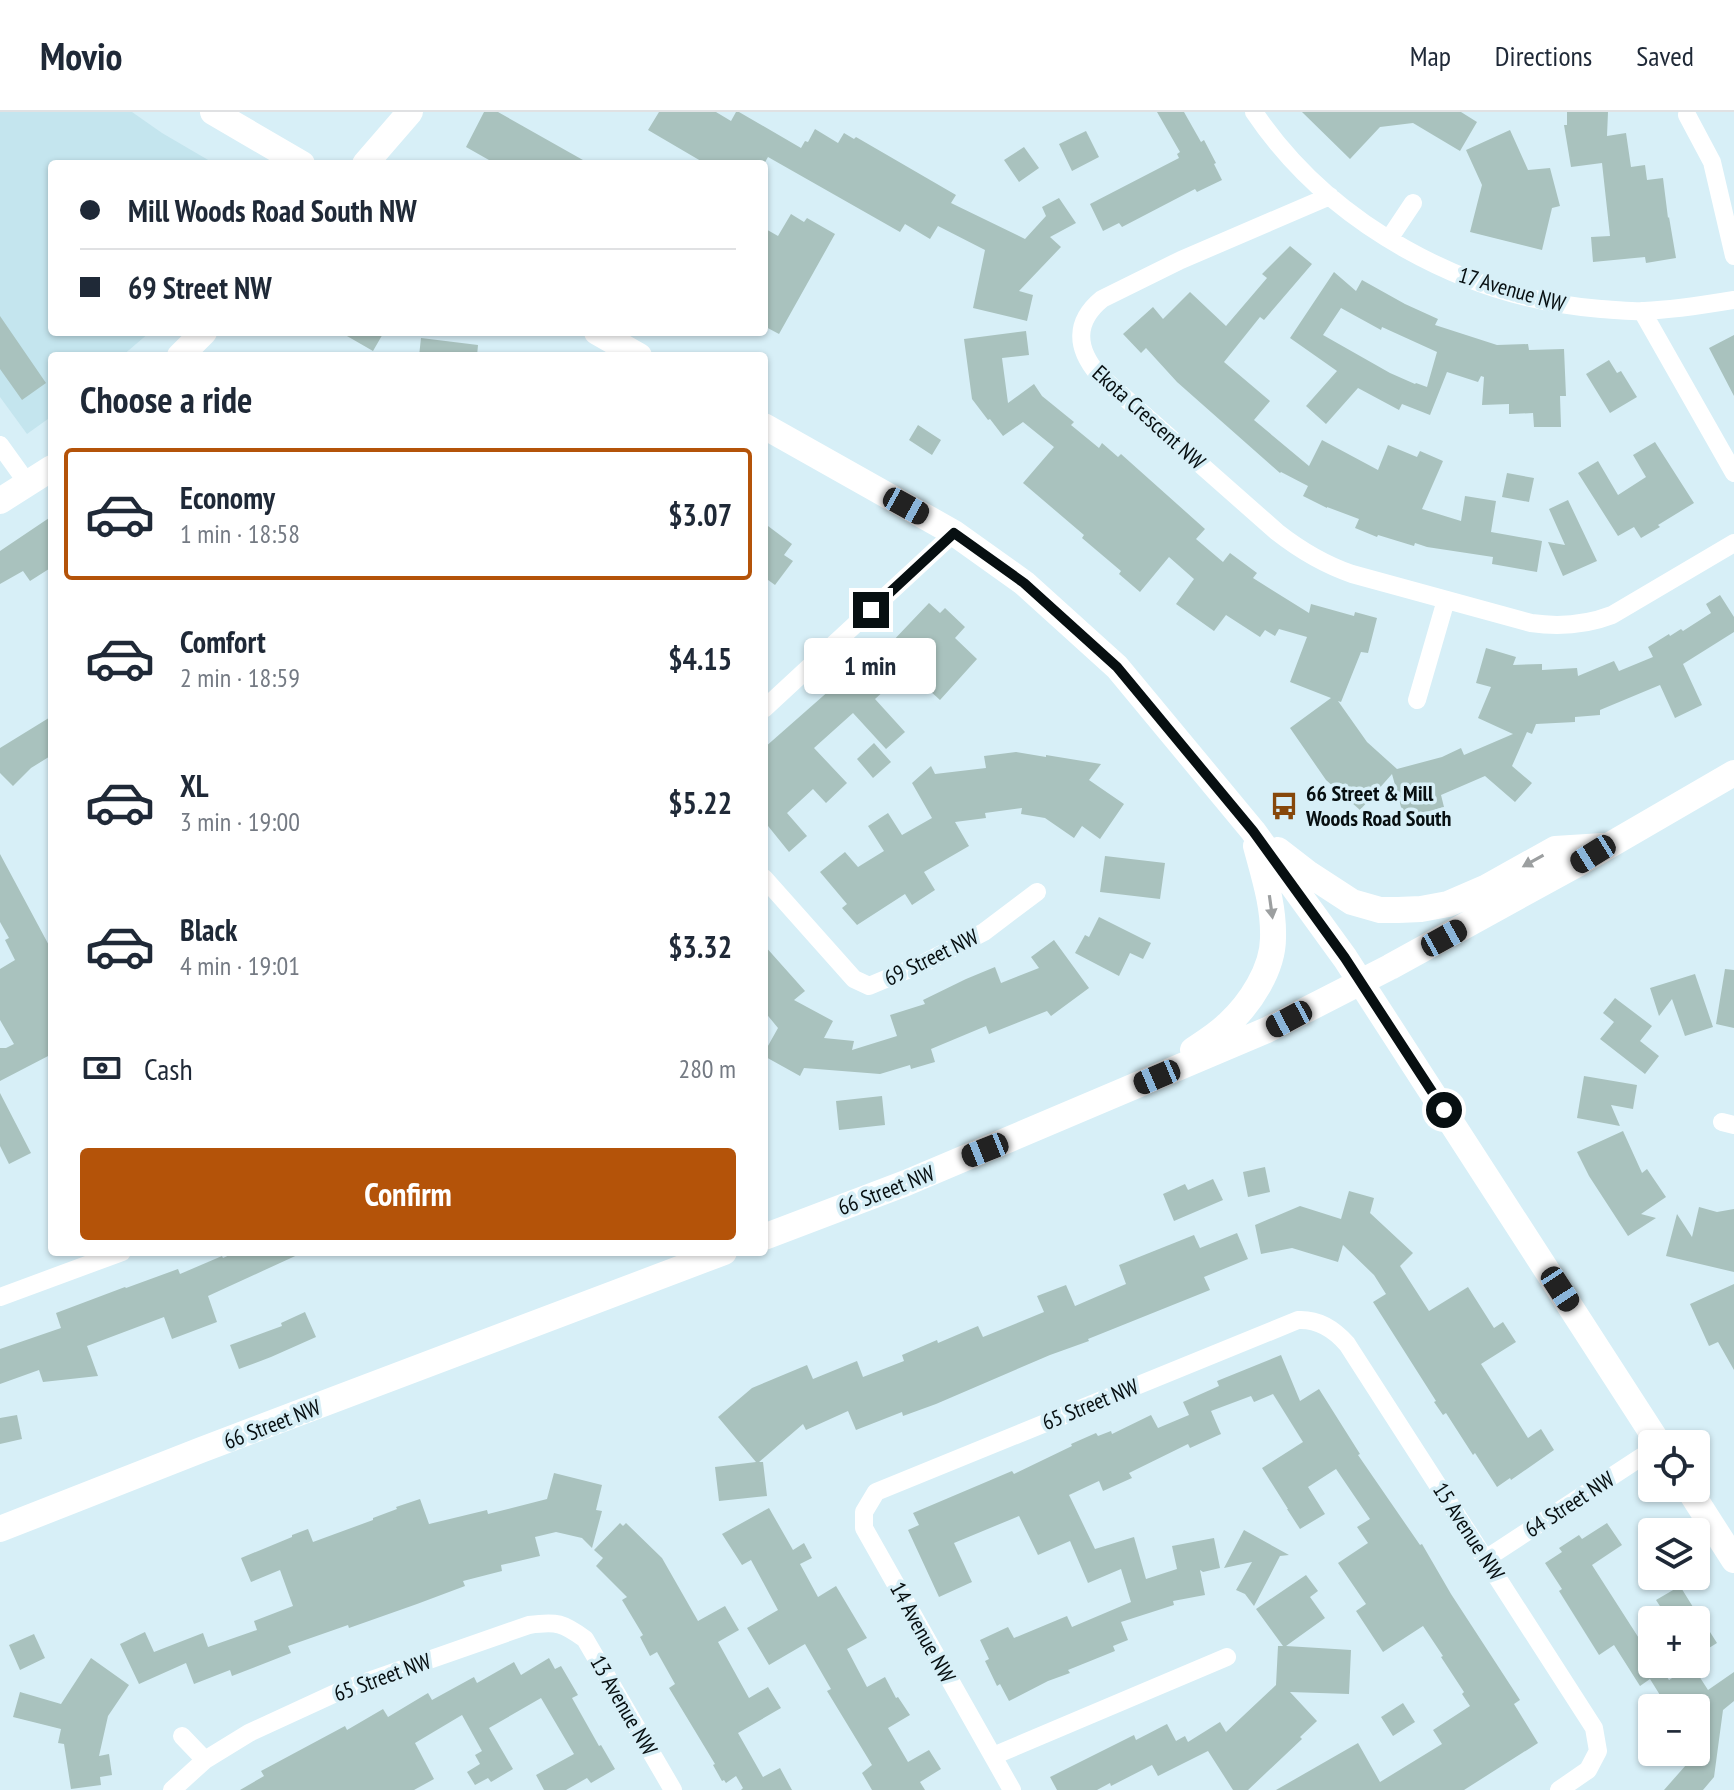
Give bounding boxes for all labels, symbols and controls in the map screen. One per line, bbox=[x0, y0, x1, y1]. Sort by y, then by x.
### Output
text: Movio bbox=[40, 31, 122, 80]
text: Map bbox=[1410, 37, 1451, 74]
text: Directions bbox=[1495, 37, 1592, 74]
text: Saved bbox=[1636, 37, 1694, 74]
text: Mill Woods Road South NW bbox=[128, 191, 417, 230]
street label: 17 Avenue NW bbox=[1455, 260, 1569, 318]
text: 69 Street NW bbox=[128, 268, 272, 307]
street label: Ekota Crescent NW bbox=[1087, 359, 1212, 475]
text: Choose a ride bbox=[80, 376, 252, 423]
icon: car bbox=[84, 478, 156, 550]
text: Economy bbox=[180, 478, 275, 517]
car bbox=[879, 484, 933, 528]
text: $3.07 bbox=[668, 495, 732, 534]
text: 1 min · 18:58 bbox=[180, 517, 300, 550]
route end bbox=[853, 592, 889, 628]
icon: car bbox=[84, 622, 156, 694]
text: Comfort bbox=[180, 622, 266, 661]
callout: 1 min bbox=[805, 638, 937, 694]
text: $4.15 bbox=[668, 639, 732, 678]
text: 1 min bbox=[844, 649, 896, 682]
text: 2 min · 18:59 bbox=[180, 661, 300, 694]
icon: car bbox=[84, 766, 156, 838]
text: XL bbox=[180, 766, 209, 805]
place label: 66 Street & Mill Woods Road South bbox=[1305, 779, 1451, 832]
text: $5.22 bbox=[668, 783, 732, 822]
bus stop icon: 66 Street & Mill Woods Road South bbox=[1269, 791, 1299, 821]
text: 3 min · 19:00 bbox=[180, 805, 300, 838]
car bbox=[1566, 831, 1620, 877]
one-way arrow bbox=[1522, 854, 1544, 868]
one-way arrow bbox=[1265, 895, 1278, 920]
icon: car bbox=[84, 910, 156, 982]
text: Black bbox=[180, 910, 237, 949]
car bbox=[1417, 916, 1471, 960]
street label: 69 Street NW bbox=[879, 922, 983, 992]
text: $3.32 bbox=[668, 927, 732, 966]
text: 4 min · 19:01 bbox=[180, 949, 300, 982]
car bbox=[1262, 997, 1316, 1041]
icon: cash bbox=[80, 1046, 124, 1090]
text: Cash bbox=[144, 1049, 193, 1088]
text: 280 m bbox=[678, 1052, 736, 1085]
car bbox=[1130, 1057, 1184, 1097]
route start bbox=[1426, 1092, 1462, 1128]
car bbox=[958, 1130, 1012, 1170]
button: Confirm bbox=[80, 1148, 736, 1240]
street label: 66 Street NW bbox=[834, 1159, 938, 1221]
car bbox=[1537, 1262, 1583, 1316]
street label: 65 Street NW bbox=[1038, 1372, 1142, 1436]
street label: 66 Street NW bbox=[220, 1393, 324, 1455]
map controls bbox=[1638, 1430, 1710, 1766]
button: locate bbox=[1638, 1430, 1710, 1502]
street label: 64 Street NW bbox=[1519, 1465, 1619, 1543]
street label: 15 Avenue NW bbox=[1427, 1477, 1511, 1585]
button: layers bbox=[1638, 1518, 1710, 1590]
street label: 14 Avenue NW bbox=[884, 1577, 962, 1687]
button: + bbox=[1638, 1606, 1710, 1678]
street label: 65 Street NW bbox=[330, 1646, 435, 1707]
street label: 13 Avenue NW bbox=[584, 1650, 664, 1760]
button: − bbox=[1638, 1694, 1710, 1766]

